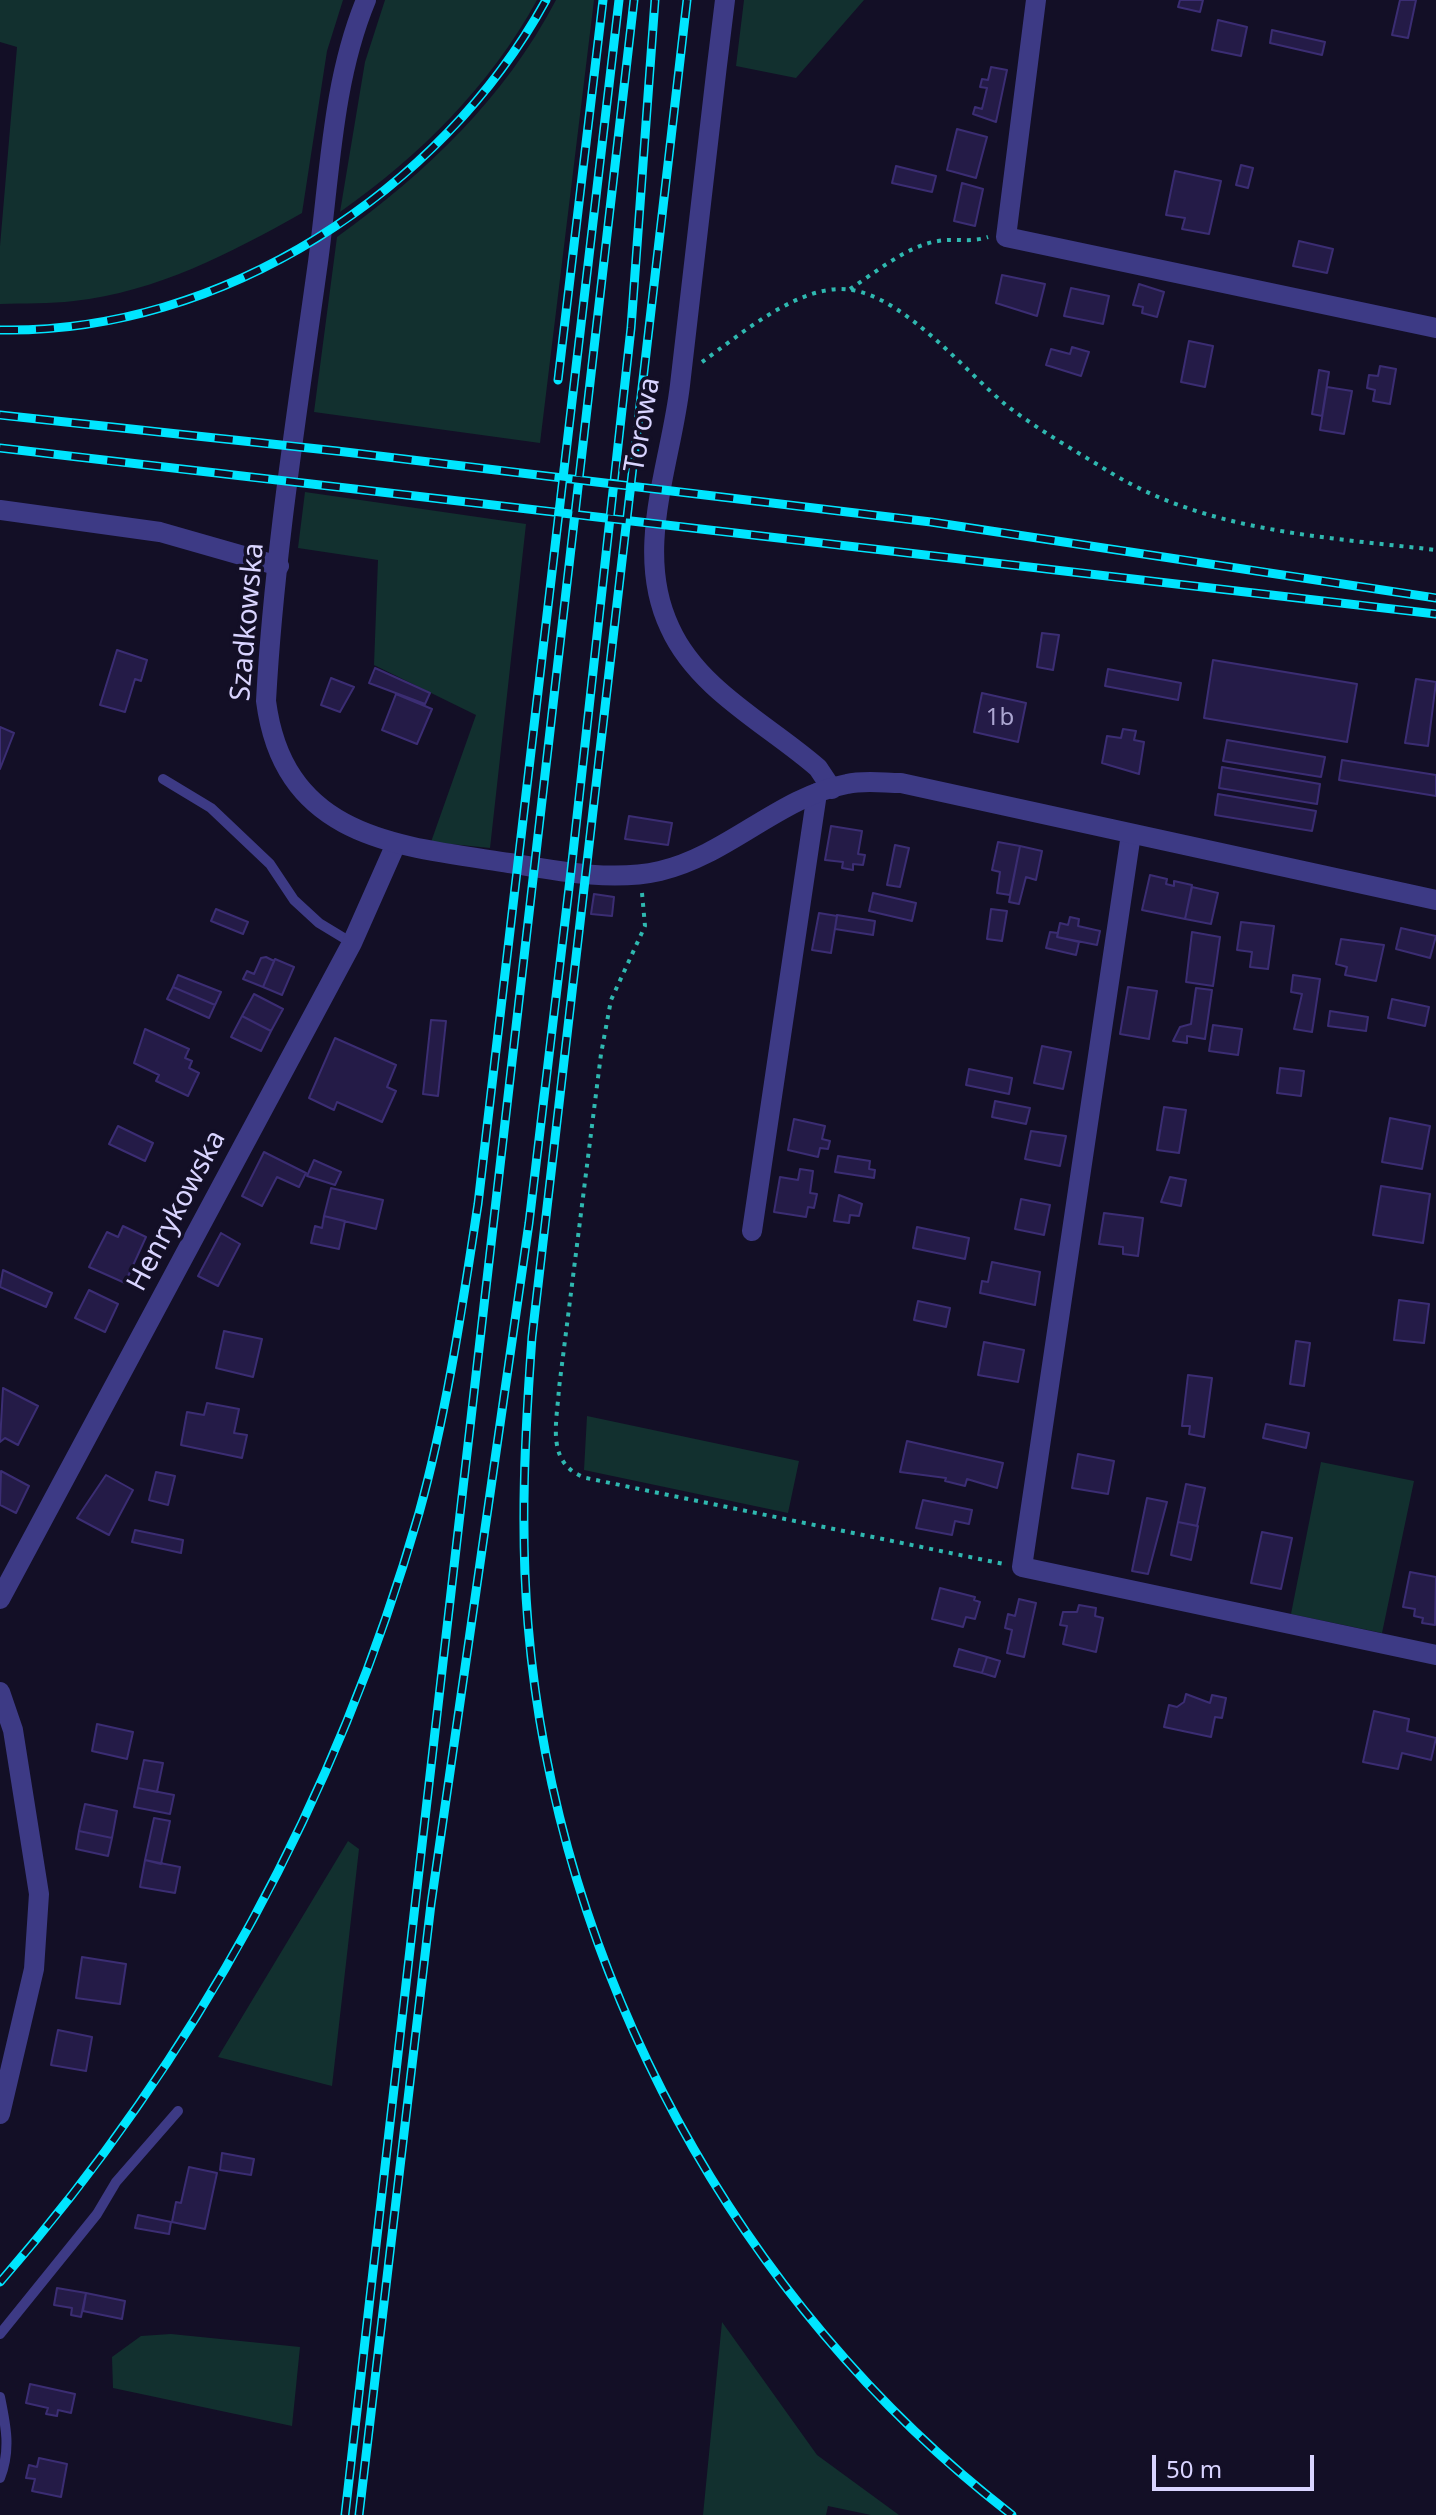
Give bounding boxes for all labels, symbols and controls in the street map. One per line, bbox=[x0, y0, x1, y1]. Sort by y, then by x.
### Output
street label: Torowa bbox=[618, 375, 668, 475]
street label: Szadkowska bbox=[224, 541, 272, 703]
house number: 1b bbox=[986, 704, 1014, 732]
street label: Henrykowska bbox=[121, 1125, 233, 1297]
scale bar bbox=[1156, 2439, 1318, 2489]
text: 50 m bbox=[1166, 2452, 1222, 2485]

